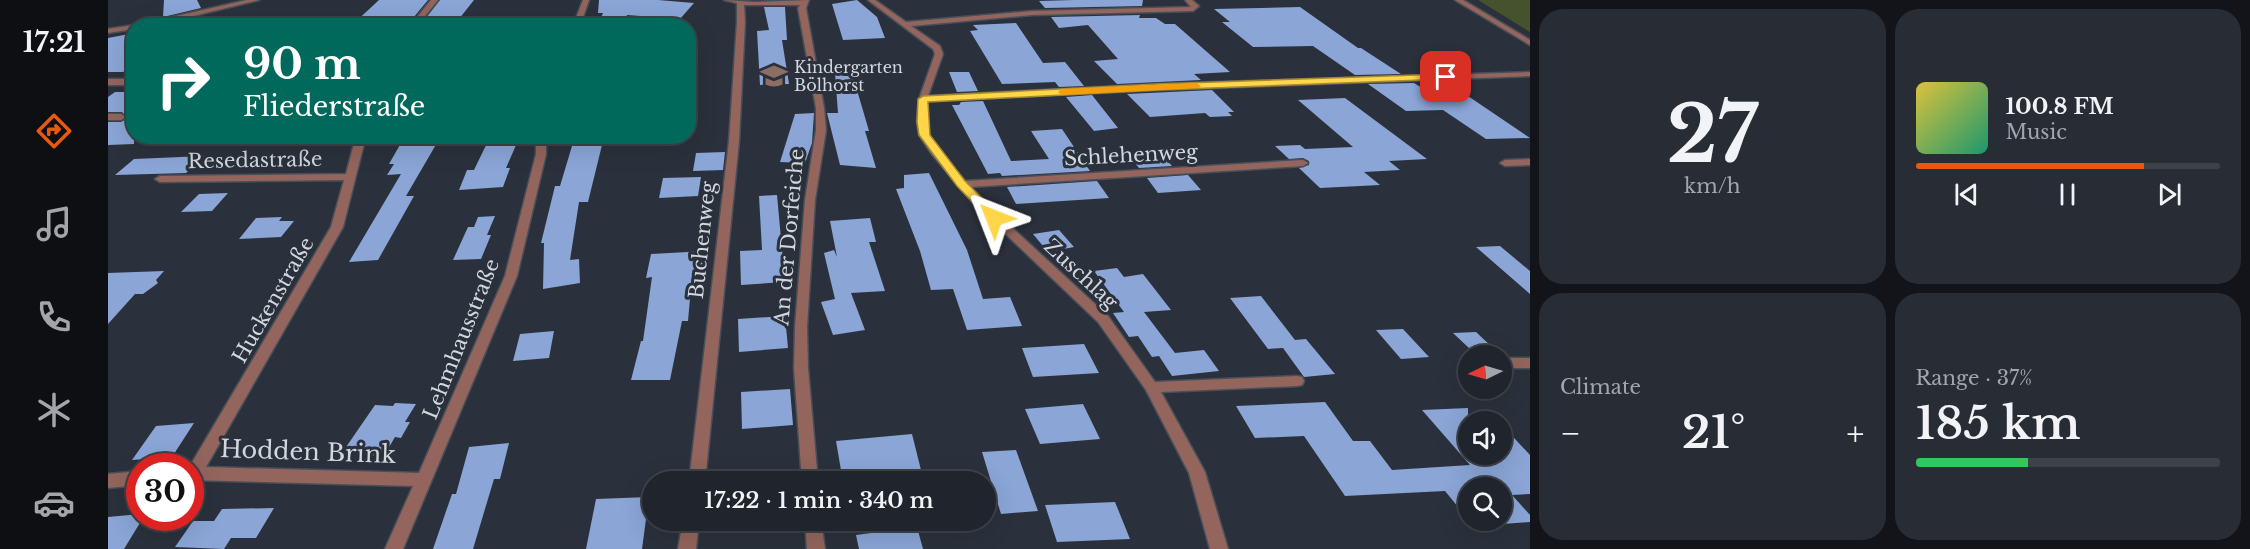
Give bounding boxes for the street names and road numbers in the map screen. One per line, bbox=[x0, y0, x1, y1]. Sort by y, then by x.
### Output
street label: Schlehenweg bbox=[1063, 139, 1200, 170]
street label: Resedastraße bbox=[188, 147, 322, 173]
street label: An der Dorfeiche bbox=[769, 148, 809, 327]
street label: Buchenweg bbox=[684, 179, 720, 300]
street label: Huckenstraße bbox=[227, 233, 319, 367]
street label: Zuschlag bbox=[1039, 234, 1123, 315]
street label: Lehmhausstraße bbox=[418, 255, 504, 423]
street label: Hodden Brink bbox=[219, 434, 397, 469]

